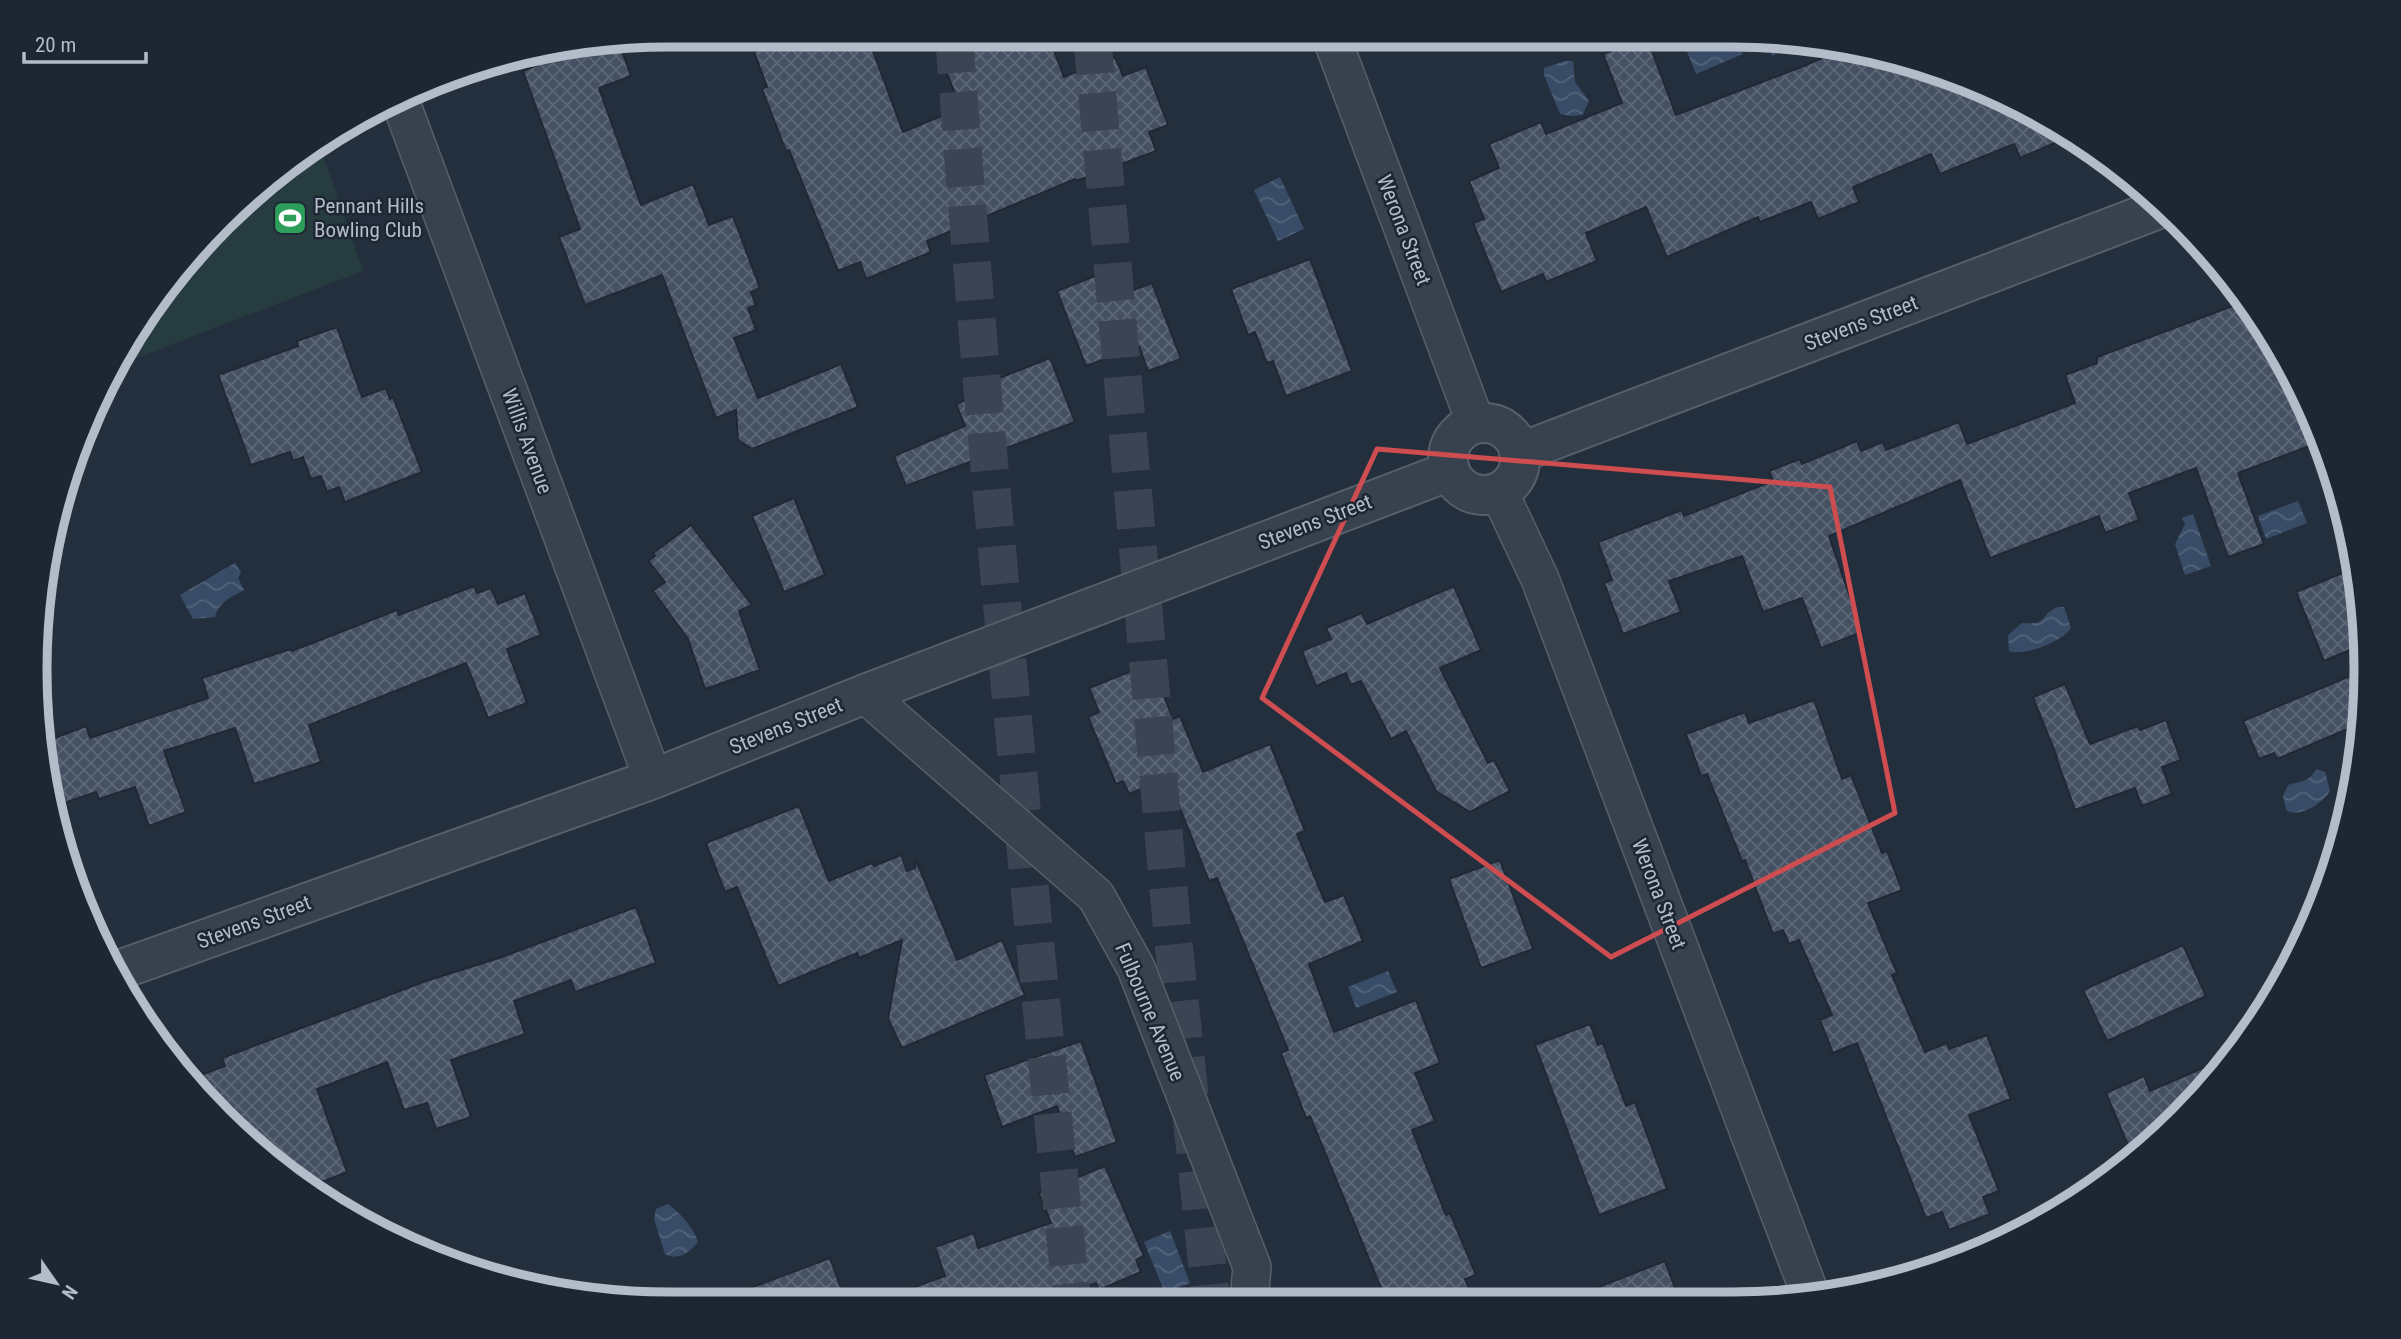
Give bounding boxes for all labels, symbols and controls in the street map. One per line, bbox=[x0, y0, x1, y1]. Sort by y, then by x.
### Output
scale bar bbox=[24, 21, 147, 65]
text: 20 m bbox=[35, 33, 76, 57]
street label: Werona Street bbox=[1372, 171, 1436, 289]
place label: Pennant Hills Bowling Club bbox=[314, 194, 424, 242]
sports icon: Pennant Hills Bowling Club bbox=[271, 199, 309, 237]
street label: Stevens Street bbox=[1801, 290, 1921, 356]
street label: Willis Avenue bbox=[497, 385, 557, 497]
street label: Stevens Street bbox=[1255, 489, 1375, 555]
street label: Stevens Street bbox=[726, 693, 846, 759]
street label: Werona Street bbox=[1627, 835, 1691, 953]
street label: Stevens Street bbox=[194, 890, 314, 954]
street label: Fulbourne Avenue bbox=[1110, 939, 1190, 1085]
north arrow bbox=[21, 1248, 91, 1318]
text: N bbox=[57, 1281, 82, 1303]

